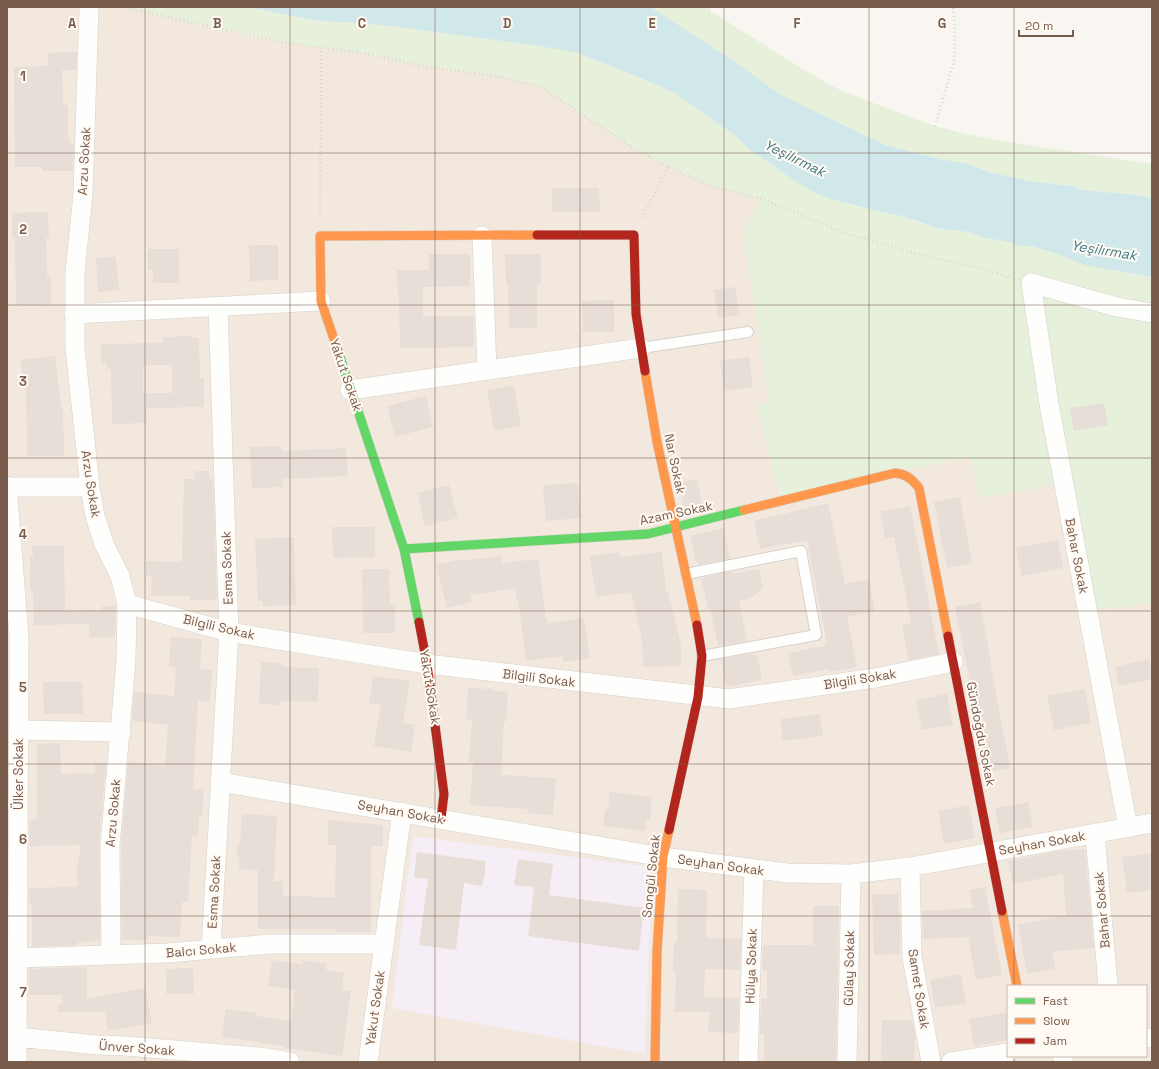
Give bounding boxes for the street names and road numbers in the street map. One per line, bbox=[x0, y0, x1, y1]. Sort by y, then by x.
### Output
street label: Arzu Sokak bbox=[74, 126, 94, 196]
street label: Yakut Sokak bbox=[326, 336, 366, 414]
street label: Nar Sokak bbox=[660, 432, 690, 496]
street label: Arzu Sokak bbox=[77, 449, 105, 519]
street label: Azam Sokak bbox=[638, 497, 714, 529]
street label: Bahar Sokak bbox=[1061, 517, 1093, 595]
street label: Esma Sokak bbox=[217, 531, 237, 605]
street label: Bilgili Sokak bbox=[181, 610, 257, 644]
street label: Yakut Sokak bbox=[416, 648, 444, 726]
street label: Bilgili Sokak bbox=[501, 665, 577, 691]
street label: Bilgili Sokak bbox=[822, 665, 898, 693]
street label: Gündoğdu Sokak bbox=[963, 680, 999, 788]
street label: Ülker Sokak bbox=[10, 738, 27, 810]
street label: Arzu Sokak bbox=[102, 778, 124, 848]
street label: Seyhan Sokak bbox=[356, 796, 446, 828]
street label: Seyhan Sokak bbox=[997, 827, 1087, 859]
street label: Songül Sokak bbox=[638, 833, 664, 919]
street label: Seyhan Sokak bbox=[676, 850, 766, 880]
street label: Esma Sokak bbox=[204, 855, 224, 929]
street label: Bahar Sokak bbox=[1090, 871, 1114, 949]
street label: Hülya Sokak bbox=[741, 928, 761, 1004]
street label: Gülay Sokak bbox=[840, 930, 858, 1006]
street label: Balcı Sokak bbox=[165, 938, 237, 962]
street label: Samet Sokak bbox=[904, 948, 934, 1030]
street label: Yakut Sokak bbox=[361, 969, 389, 1047]
street label: Ünver Sokak bbox=[98, 1037, 176, 1059]

